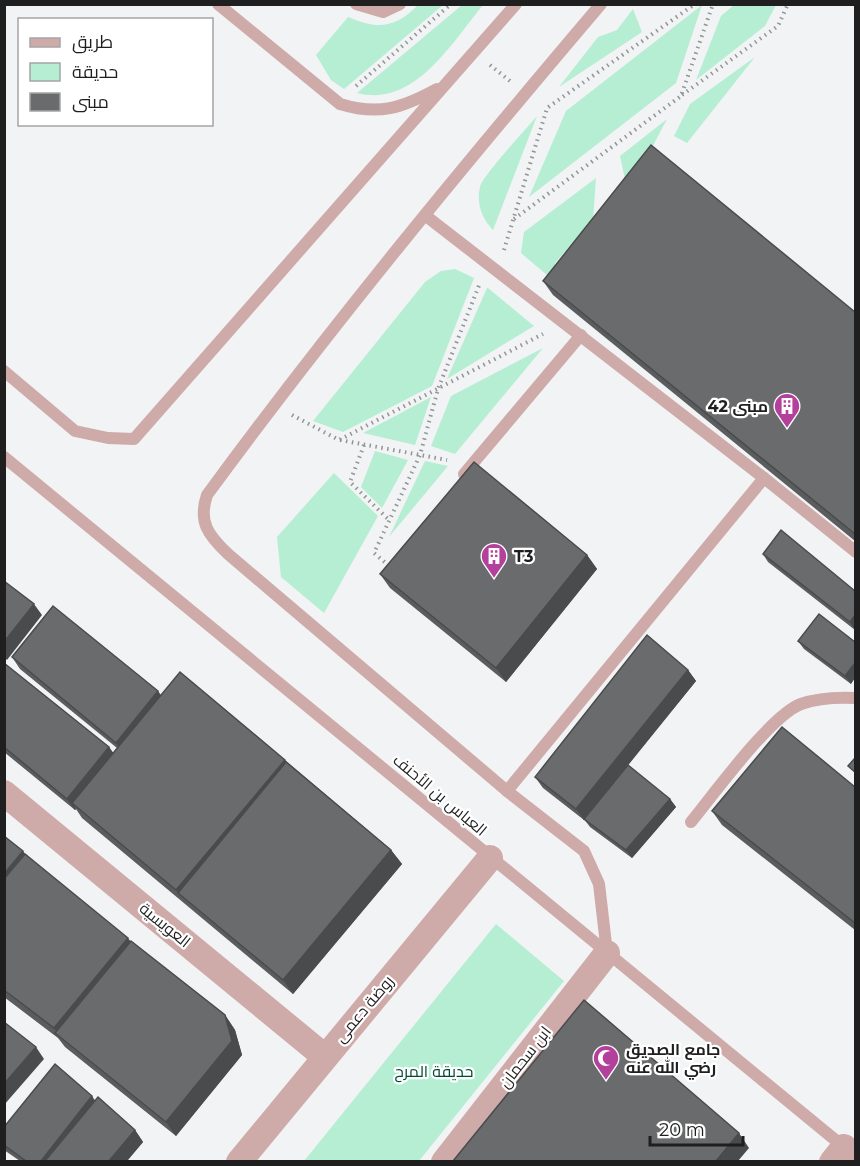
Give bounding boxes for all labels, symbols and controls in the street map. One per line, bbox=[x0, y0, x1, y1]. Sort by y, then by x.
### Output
legend bbox=[18, 18, 213, 126]
text: طريق bbox=[72, 31, 113, 54]
text: حديقة bbox=[72, 61, 118, 83]
text: مبنى bbox=[72, 91, 109, 113]
building icon: مبنى 42 bbox=[772, 391, 802, 429]
place label: مبنى 42 bbox=[707, 397, 768, 416]
building icon: T3 bbox=[479, 541, 509, 579]
place label: T3 bbox=[514, 547, 534, 566]
street label: العباس بن الأحنف bbox=[389, 750, 491, 841]
street label: العويسية bbox=[136, 899, 194, 951]
street label: روضة دعمى bbox=[330, 972, 398, 1047]
street label: ابن سحمان bbox=[495, 1022, 556, 1092]
place label: جامع الصديق رضي الله عنه bbox=[626, 1040, 720, 1080]
mosque icon: جامع الصديق رضي الله عنه bbox=[591, 1043, 621, 1081]
park label: حديقة المرح bbox=[395, 1062, 473, 1083]
scale bar bbox=[650, 1109, 743, 1147]
text: 20 m bbox=[659, 1119, 705, 1141]

